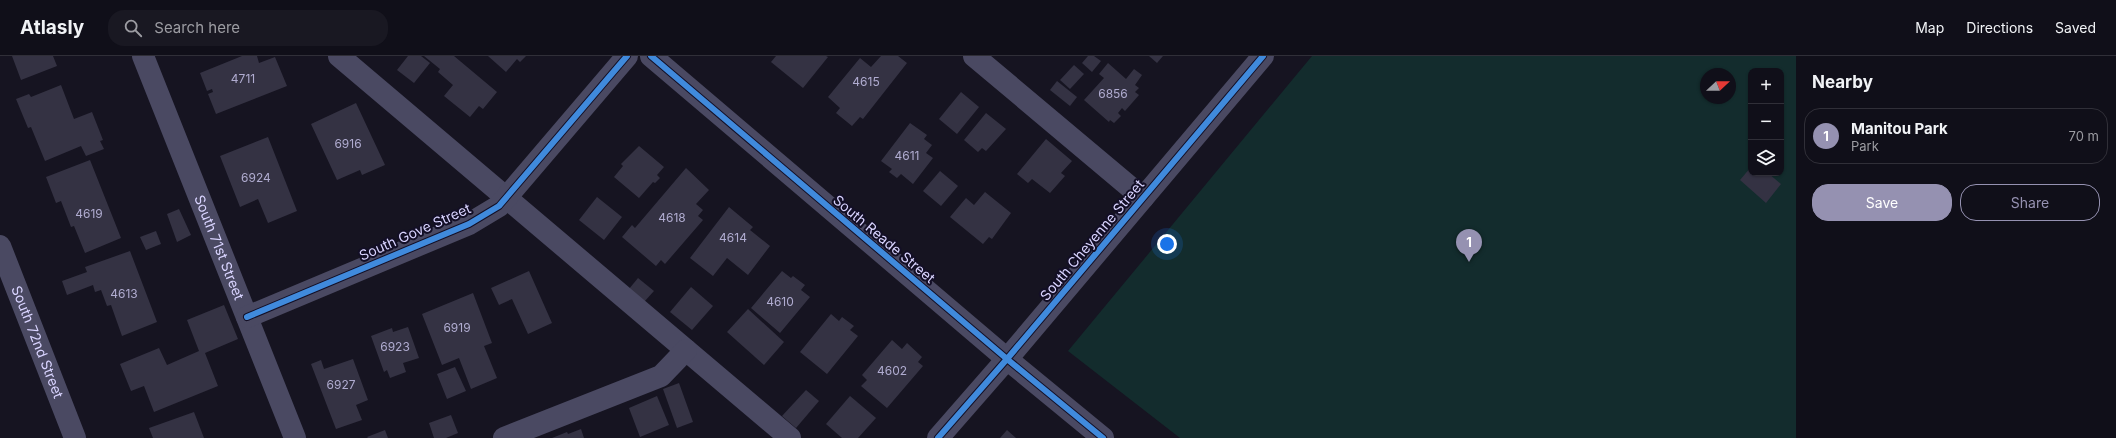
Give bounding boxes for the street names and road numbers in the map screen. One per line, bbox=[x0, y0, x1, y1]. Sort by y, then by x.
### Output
street label: South Cheyenne Street bbox=[1036, 175, 1147, 304]
street label: South Reade Street bbox=[830, 191, 939, 286]
street label: South 71st Street bbox=[191, 192, 248, 303]
street label: South Gove Street bbox=[356, 199, 474, 264]
street label: South 72nd Street bbox=[8, 283, 68, 401]

